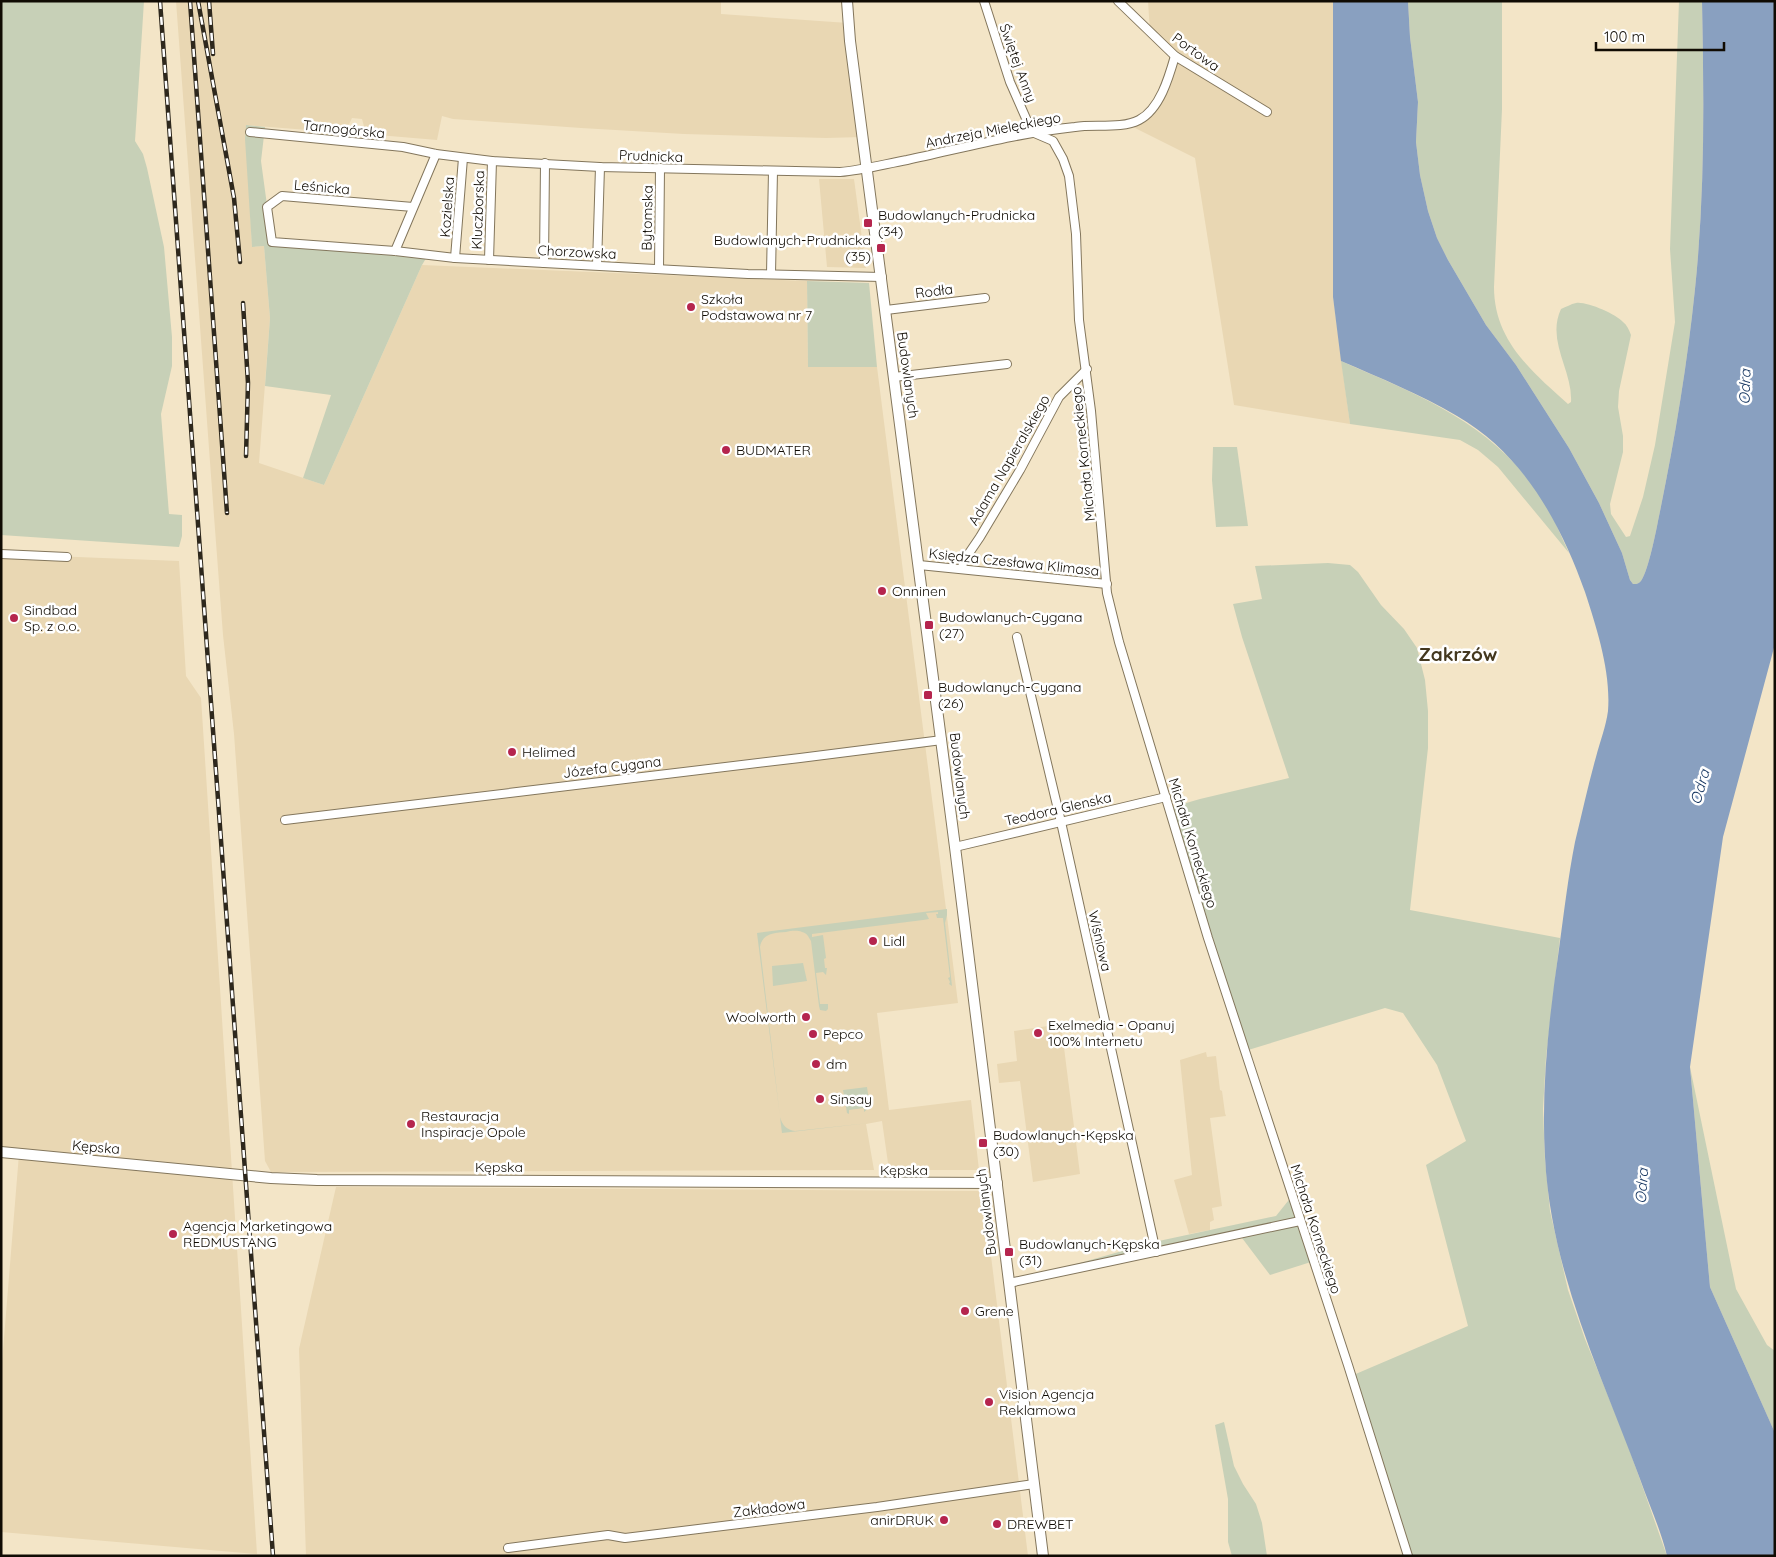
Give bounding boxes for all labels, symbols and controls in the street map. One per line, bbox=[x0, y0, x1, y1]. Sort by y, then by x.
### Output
scale bar bbox=[1596, 20, 1724, 52]
street label: Świętej Anny bbox=[995, 21, 1041, 105]
text: 100 m bbox=[1604, 27, 1645, 46]
street label: Portowa bbox=[1169, 29, 1223, 75]
street label: Andrzeja Mielęckiego bbox=[924, 108, 1062, 152]
street label: Tarnogórska bbox=[302, 116, 386, 142]
street label: Prudnicka bbox=[618, 146, 684, 166]
street label: Kluczborska bbox=[468, 170, 488, 250]
street label: Leśnicka bbox=[293, 176, 351, 198]
street label: Kozielska bbox=[436, 176, 458, 238]
street label: Bytomska bbox=[637, 185, 657, 251]
place label: Budowlanych-Prudnicka (34) bbox=[878, 206, 1035, 240]
marker: Budowlanych-Prudnicka (34) bbox=[862, 217, 874, 229]
place label: Budowlanych-Prudnicka (35) bbox=[714, 231, 871, 265]
street label: Chorzowska bbox=[537, 241, 617, 263]
marker: Budowlanych-Prudnicka (35) bbox=[875, 242, 887, 254]
street label: Rodła bbox=[914, 280, 954, 302]
place label: Szkoła Podstawowa nr 7 bbox=[701, 290, 812, 324]
marker: Szkoła Podstawowa nr 7 bbox=[685, 301, 697, 313]
street label: Budowlanych bbox=[893, 330, 923, 420]
water label: Odra bbox=[1734, 368, 1755, 405]
street label: Michała Korneckiego bbox=[1067, 386, 1099, 522]
street label: Adama Napieralskiego bbox=[964, 391, 1054, 529]
place label: BUDMATER bbox=[736, 441, 811, 459]
marker: BUDMATER bbox=[720, 444, 732, 456]
street label: Księdza Czesława Klimasa bbox=[928, 544, 1100, 580]
place label: Onninen bbox=[892, 582, 946, 600]
marker: Onninen bbox=[876, 585, 888, 597]
place label: Sindbad Sp. z o.o. bbox=[24, 601, 79, 635]
place label: Budowlanych-Cygana (27) bbox=[939, 608, 1082, 642]
marker: Sindbad Sp. z o.o. bbox=[8, 612, 20, 624]
marker: Budowlanych-Cygana (27) bbox=[923, 619, 935, 631]
district label: Zakrzów bbox=[1419, 642, 1498, 666]
place label: Budowlanych-Cygana (26) bbox=[938, 678, 1081, 712]
marker: Budowlanych-Cygana (26) bbox=[922, 689, 934, 701]
street label: Budowlanych bbox=[946, 732, 974, 820]
place label: Helimed bbox=[522, 743, 575, 761]
marker: Helimed bbox=[506, 746, 518, 758]
street label: Józefa Cygana bbox=[562, 752, 662, 782]
water label: Odra bbox=[1686, 766, 1714, 806]
street label: Michała Korneckiego bbox=[1165, 776, 1221, 910]
street label: Teodora Glenska bbox=[1003, 788, 1113, 830]
street label: Wiśniowa bbox=[1084, 909, 1116, 973]
place label: Lidl bbox=[883, 932, 905, 950]
marker: Lidl bbox=[867, 935, 879, 947]
place label: Woolworth bbox=[726, 1008, 796, 1026]
marker: Woolworth bbox=[800, 1011, 812, 1023]
place label: Exelmedia - Opanuj 100% Internetu bbox=[1048, 1016, 1175, 1050]
place label: Pepco bbox=[823, 1025, 863, 1043]
marker: Exelmedia - Opanuj 100% Internetu bbox=[1032, 1027, 1044, 1039]
marker: Pepco bbox=[807, 1028, 819, 1040]
place label: dm bbox=[826, 1055, 847, 1073]
marker: dm bbox=[810, 1058, 822, 1070]
place label: Sinsay bbox=[830, 1090, 872, 1108]
marker: Sinsay bbox=[814, 1093, 826, 1105]
place label: Restauracja Inspiracje Opole bbox=[421, 1107, 526, 1141]
marker: Restauracja Inspiracje Opole bbox=[405, 1118, 417, 1130]
place label: Budowlanych-Kępska (30) bbox=[993, 1126, 1134, 1160]
street label: Kępska bbox=[71, 1136, 121, 1158]
marker: Budowlanych-Kępska (30) bbox=[977, 1137, 989, 1149]
street label: Kępska bbox=[475, 1158, 523, 1176]
street label: Kępska bbox=[880, 1161, 928, 1179]
street label: Michała Korneckiego bbox=[1287, 1162, 1345, 1296]
water label: Odra bbox=[1631, 1167, 1652, 1204]
street label: Budowlanych bbox=[972, 1168, 1000, 1256]
place label: Agencja Marketingowa REDMUSTANG bbox=[183, 1217, 332, 1251]
marker: Agencja Marketingowa REDMUSTANG bbox=[167, 1228, 179, 1240]
place label: Budowlanych-Kępska (31) bbox=[1019, 1235, 1160, 1269]
marker: Budowlanych-Kępska (31) bbox=[1003, 1246, 1015, 1258]
place label: Grene bbox=[975, 1302, 1014, 1320]
marker: Grene bbox=[959, 1305, 971, 1317]
place label: Vision Agencja Reklamowa bbox=[999, 1385, 1094, 1419]
marker: Vision Agencja Reklamowa bbox=[983, 1396, 995, 1408]
street label: Zakładowa bbox=[732, 1495, 806, 1521]
place label: anirDRUK bbox=[870, 1511, 934, 1529]
marker: anirDRUK bbox=[938, 1514, 950, 1526]
place label: DREWBET bbox=[1007, 1515, 1073, 1533]
marker: DREWBET bbox=[991, 1518, 1003, 1530]

